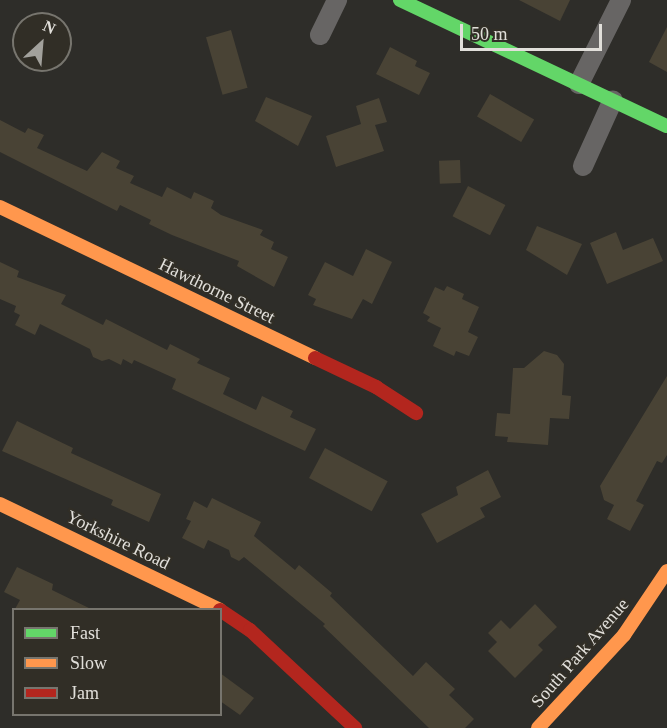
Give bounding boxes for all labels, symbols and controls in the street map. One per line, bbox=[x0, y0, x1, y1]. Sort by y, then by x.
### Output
north arrow bbox=[12, 12, 72, 72]
scale bar bbox=[463, 12, 606, 50]
text: N bbox=[40, 17, 58, 37]
text: 50 m bbox=[471, 24, 508, 44]
street label: Hawthorne Street bbox=[155, 254, 279, 328]
street label: Yorkshire Road bbox=[63, 506, 173, 574]
street label: South Park Avenue bbox=[526, 594, 634, 712]
legend bbox=[12, 608, 222, 716]
text: Fast bbox=[70, 623, 100, 643]
text: Slow bbox=[70, 653, 107, 673]
text: Jam bbox=[70, 683, 99, 703]

